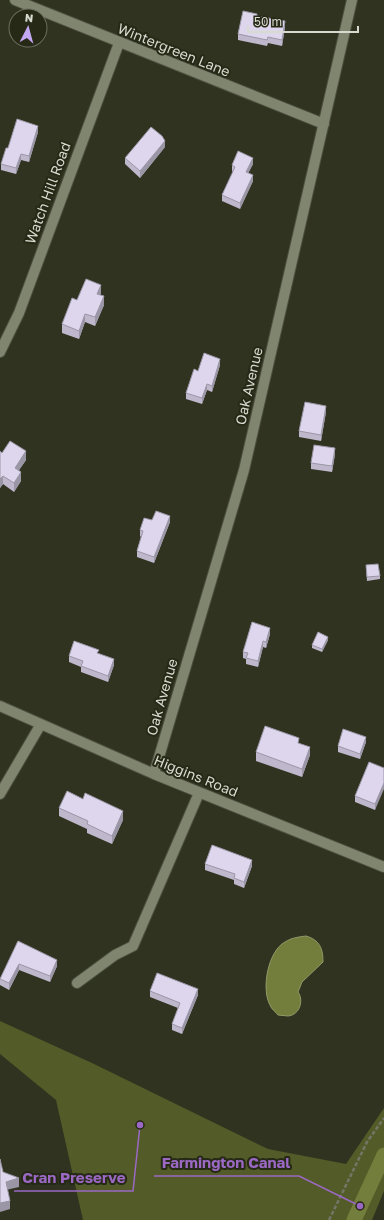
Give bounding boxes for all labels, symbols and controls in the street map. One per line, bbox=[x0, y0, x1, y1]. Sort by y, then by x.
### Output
north arrow bbox=[8, 8, 48, 48]
scale bar bbox=[248, 8, 358, 34]
text: N bbox=[24, 11, 34, 24]
text: 50 m bbox=[254, 14, 282, 29]
street label: Wintergreen Lane bbox=[115, 19, 233, 80]
street label: Watch Hill Road bbox=[21, 140, 74, 246]
street label: Oak Avenue bbox=[231, 345, 266, 426]
street label: Oak Avenue bbox=[142, 656, 181, 737]
street label: Higgins Road bbox=[152, 751, 241, 800]
callout: Farmington Canal bbox=[154, 1149, 299, 1176]
text: Farmington Canal bbox=[162, 1153, 290, 1171]
callout: Cran Preserve bbox=[14, 1164, 133, 1191]
text: Cran Preserve bbox=[22, 1168, 126, 1186]

